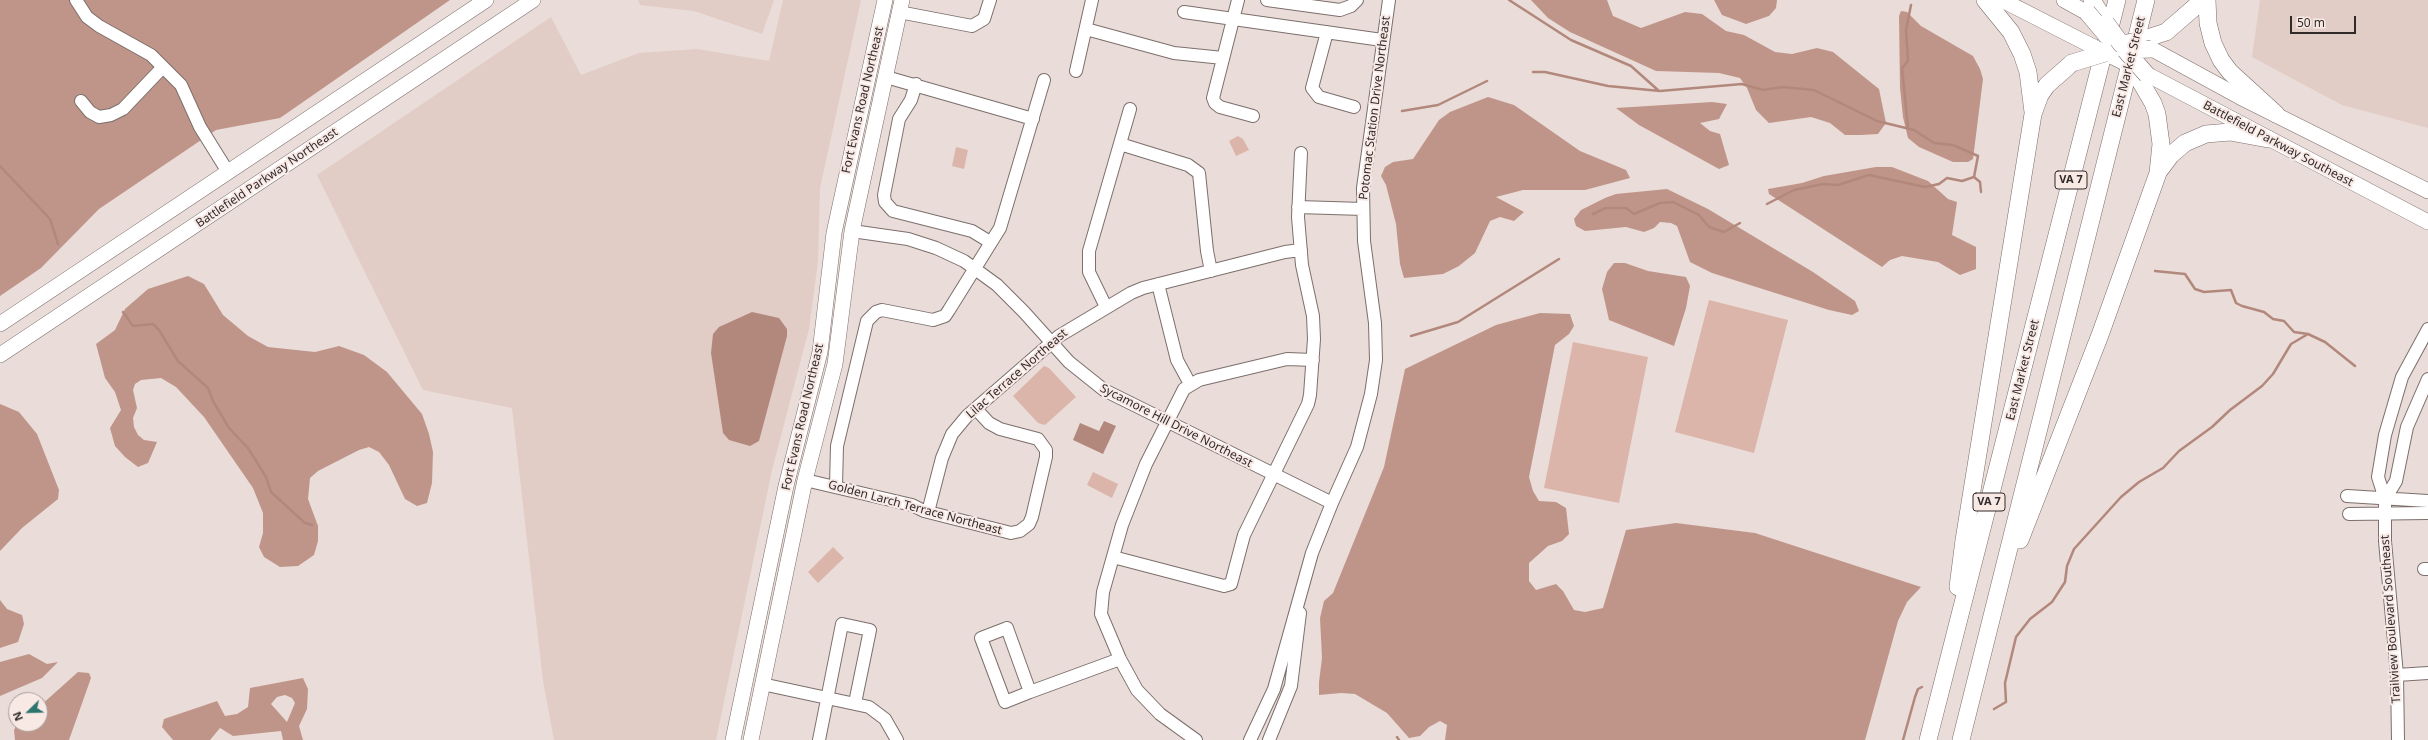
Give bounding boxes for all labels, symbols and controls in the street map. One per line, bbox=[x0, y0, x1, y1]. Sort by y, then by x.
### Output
scale bar bbox=[2292, 8, 2358, 34]
text: 50 m bbox=[2297, 14, 2325, 31]
street label: Potomac Station Drive Northeast bbox=[1357, 15, 1393, 201]
street label: East Market Street bbox=[2110, 15, 2148, 119]
street label: Fort Evans Road Northeast bbox=[839, 25, 887, 175]
street label: Battlefield Parkway Southeast bbox=[2200, 98, 2356, 190]
street label: Battlefield Parkway Northeast bbox=[193, 125, 341, 231]
road number: VA 7 bbox=[2055, 171, 2087, 189]
street label: East Market Street bbox=[2004, 318, 2042, 422]
street label: Lilac Terrace Northeast bbox=[963, 326, 1071, 422]
street label: Fort Evans Road Northeast bbox=[779, 342, 827, 492]
street label: Sycamore Hill Drive Northeast bbox=[1097, 381, 1255, 471]
street label: Golden Larch Terrace Northeast bbox=[827, 478, 1003, 538]
road number: VA 7 bbox=[1973, 493, 2005, 511]
street label: Trailview Boulevard Southeast bbox=[2378, 534, 2404, 704]
north arrow bbox=[8, 692, 48, 732]
text: N bbox=[9, 709, 26, 724]

